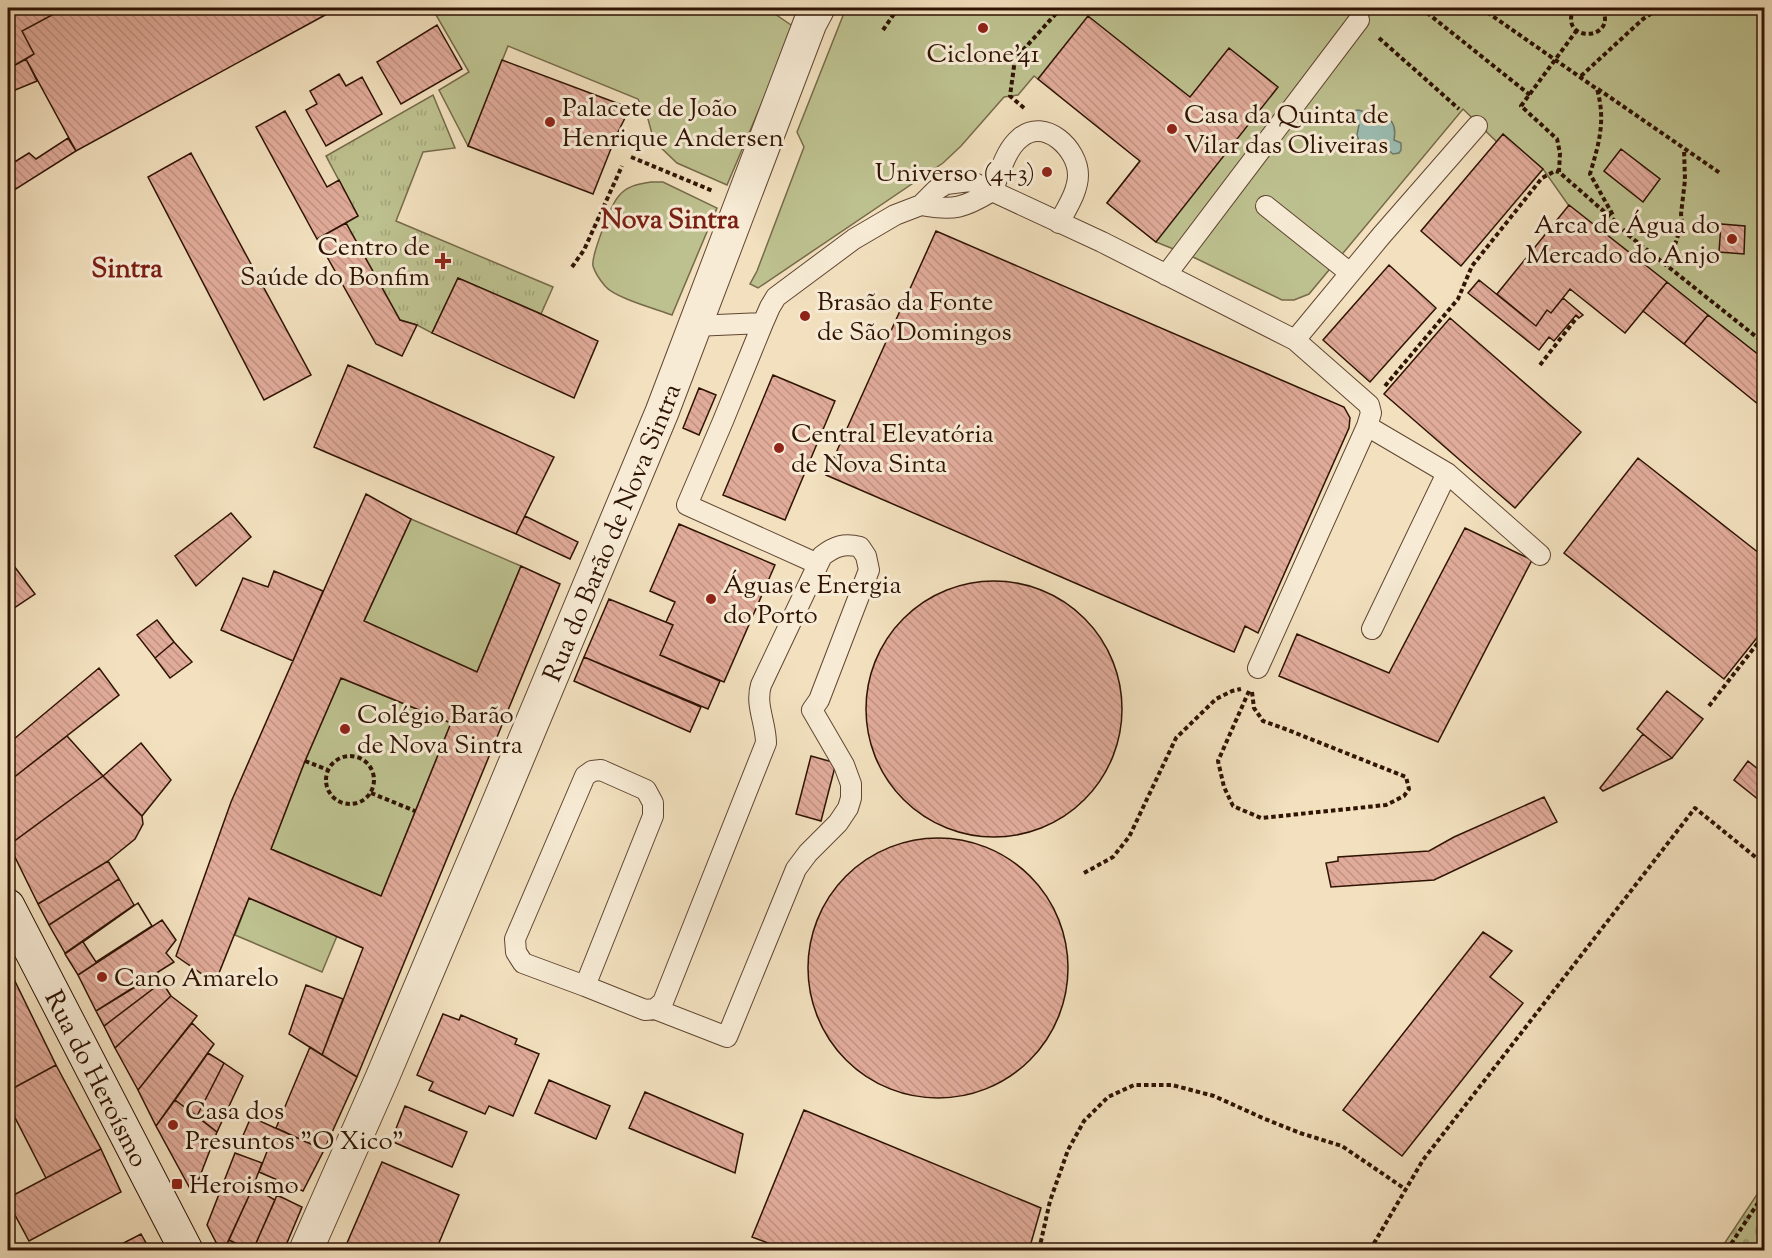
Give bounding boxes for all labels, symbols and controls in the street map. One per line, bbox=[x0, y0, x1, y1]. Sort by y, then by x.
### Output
marker: Ciclone'41 bbox=[976, 21, 990, 35]
place label: Ciclone'41 bbox=[927, 37, 1040, 74]
place label: Palacete de João Henrique Andersen bbox=[562, 91, 784, 158]
place label: Casa da Quinta de Vilar das Oliveiras bbox=[1184, 98, 1389, 165]
marker: Palacete de João Henrique Andersen bbox=[543, 115, 557, 129]
marker: Casa da Quinta de Vilar das Oliveiras bbox=[1165, 122, 1179, 136]
place label: Universo (4+3) bbox=[875, 156, 1035, 193]
marker: Universo (4+3) bbox=[1040, 165, 1054, 179]
district label: Nova Sintra bbox=[601, 202, 740, 241]
place label: Arca de Água do Mercado do Anjo bbox=[1525, 208, 1720, 275]
place label: Centro de Saúde do Bonfim bbox=[240, 230, 430, 297]
marker: Arca de Água do Mercado do Anjo bbox=[1725, 232, 1739, 246]
district label: Sintra bbox=[91, 251, 163, 290]
marker: Centro de Saúde do Bonfim bbox=[434, 252, 452, 270]
place label: Brasão da Fonte de São Domingos bbox=[817, 285, 1012, 352]
marker: Brasão da Fonte de São Domingos bbox=[798, 309, 812, 323]
street label: Rua do Barão de Nova Sintra bbox=[535, 379, 692, 688]
place label: Central Elevatória de Nova Sinta bbox=[791, 417, 994, 484]
marker: Central Elevatória de Nova Sinta bbox=[772, 441, 786, 455]
place label: Águas e Energia do Porto bbox=[723, 568, 901, 635]
marker: Águas e Energia do Porto bbox=[704, 592, 718, 606]
place label: Colégio Barão de Nova Sintra bbox=[357, 698, 523, 765]
marker: Colégio Barão de Nova Sintra bbox=[338, 722, 352, 736]
place label: Cano Amarelo bbox=[114, 961, 279, 998]
marker: Cano Amarelo bbox=[95, 970, 109, 984]
street label: Rua do Heroísmo bbox=[34, 985, 156, 1174]
place label: Casa dos Presuntos "O Xico" bbox=[185, 1094, 404, 1161]
marker: Casa dos Presuntos "O Xico" bbox=[166, 1118, 180, 1132]
place label: Heroismo bbox=[189, 1168, 299, 1205]
marker: Heroismo bbox=[170, 1177, 184, 1191]

